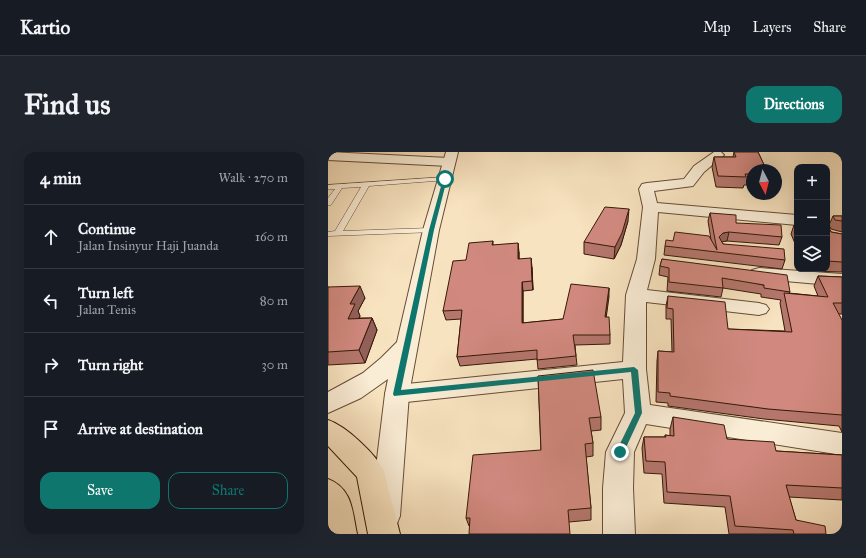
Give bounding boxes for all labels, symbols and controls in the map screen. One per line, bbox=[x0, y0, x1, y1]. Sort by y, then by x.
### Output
text: Kartio bbox=[20, 16, 70, 39]
text: Map bbox=[703, 19, 731, 36]
text: Layers bbox=[753, 19, 791, 36]
text: Share bbox=[813, 19, 846, 36]
button: Directions bbox=[746, 86, 842, 123]
text: Find us bbox=[24, 87, 110, 122]
north arrow bbox=[746, 164, 782, 200]
map controls bbox=[794, 164, 830, 272]
button: + bbox=[794, 164, 830, 200]
text: 4 min bbox=[40, 168, 81, 189]
text: Walk · 270 m bbox=[219, 170, 288, 186]
route start bbox=[436, 170, 454, 188]
button: − bbox=[794, 200, 830, 236]
text: Continue bbox=[78, 220, 136, 238]
icon: ahead bbox=[40, 226, 62, 248]
text: 160 m bbox=[255, 229, 288, 245]
button: layers bbox=[794, 236, 830, 272]
text: Jalan Insinyur Haji Juanda bbox=[78, 238, 218, 254]
text: Turn left bbox=[78, 284, 134, 302]
icon: left bbox=[40, 290, 62, 312]
text: 80 m bbox=[260, 293, 288, 309]
text: Jalan Tenis bbox=[78, 302, 136, 318]
icon: right bbox=[40, 354, 62, 376]
text: Turn right bbox=[78, 356, 143, 374]
text: 30 m bbox=[262, 357, 288, 373]
icon: arrive bbox=[40, 418, 62, 440]
text: Arrive at destination bbox=[78, 420, 203, 438]
route end bbox=[611, 443, 629, 461]
button: Save bbox=[40, 472, 160, 509]
button: Share bbox=[168, 472, 288, 509]

